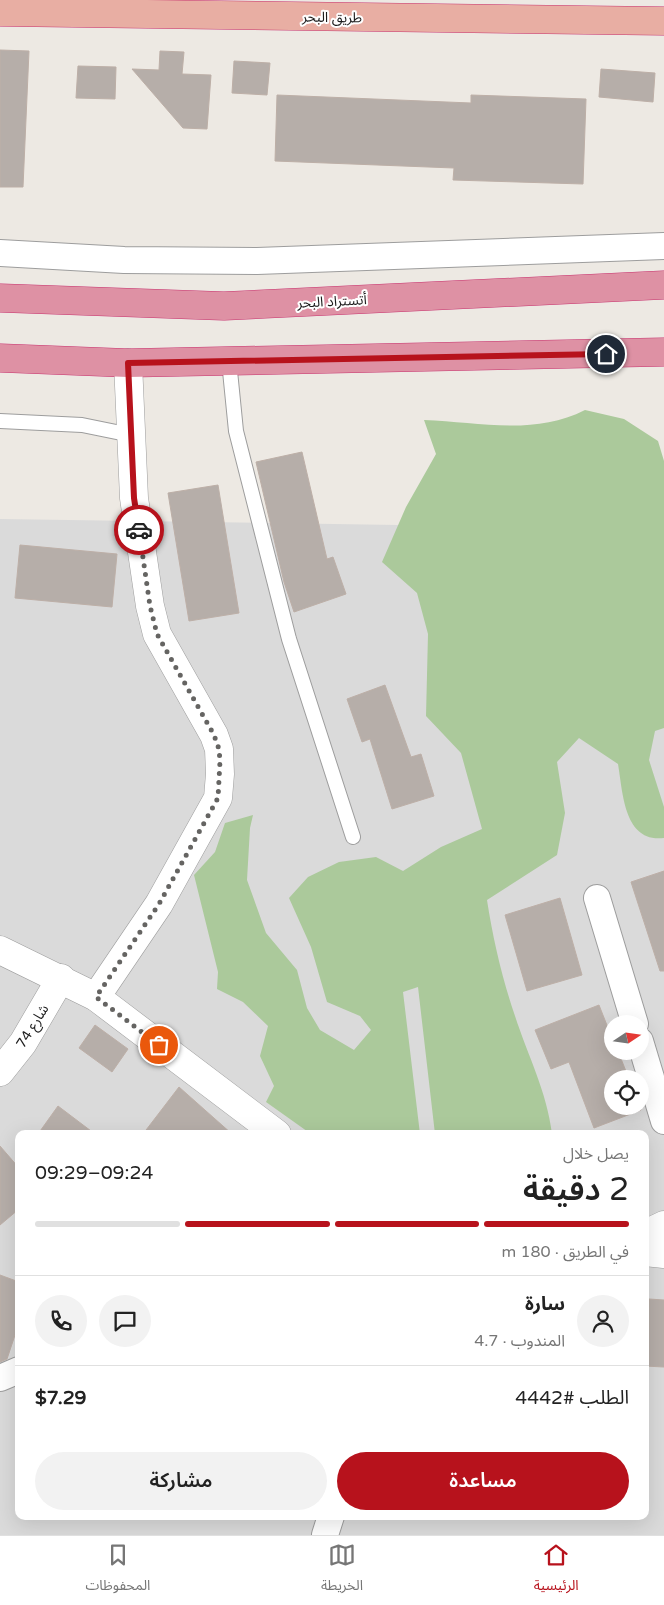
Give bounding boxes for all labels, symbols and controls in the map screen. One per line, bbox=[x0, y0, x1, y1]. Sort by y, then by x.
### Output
street label: طريق البحر bbox=[301, 8, 362, 28]
street label: أتستراد البحر bbox=[296, 290, 368, 312]
pin bbox=[585, 333, 627, 375]
icon: home bbox=[592, 340, 620, 368]
courier bbox=[114, 505, 164, 555]
icon: car bbox=[125, 516, 153, 544]
street label: شارع 74 bbox=[12, 1001, 54, 1052]
north arrow bbox=[604, 1015, 649, 1060]
map controls bbox=[604, 1015, 649, 1115]
pin bbox=[138, 1024, 180, 1066]
icon: bag bbox=[145, 1031, 173, 1059]
button: locate bbox=[604, 1070, 649, 1115]
text: يصل خلال bbox=[563, 1144, 629, 1164]
text: 09:24–09:29 bbox=[35, 1162, 153, 1184]
text: 2 دقيقة bbox=[523, 1171, 629, 1209]
text: في الطريق · 180 m bbox=[502, 1242, 629, 1262]
text: سارة bbox=[525, 1293, 565, 1315]
button: phone bbox=[35, 1295, 87, 1347]
button: chat bbox=[99, 1295, 151, 1347]
button: person bbox=[577, 1295, 629, 1347]
text: المندوب · 4.7 bbox=[474, 1331, 565, 1351]
text: $7.29 bbox=[35, 1387, 87, 1409]
text: الطلب #4442 bbox=[515, 1387, 629, 1409]
button: مشاركة bbox=[35, 1452, 327, 1510]
button: مساعدة bbox=[337, 1452, 629, 1510]
tab: المحفوظات bbox=[85, 1541, 150, 1600]
tab: الخريطة bbox=[321, 1541, 363, 1600]
tab: الرئيسية bbox=[534, 1541, 579, 1600]

